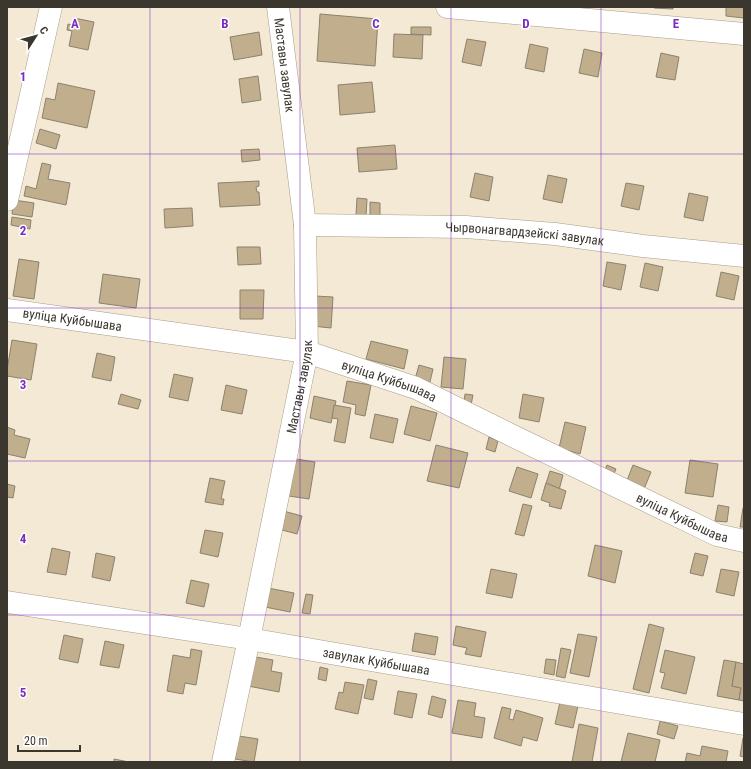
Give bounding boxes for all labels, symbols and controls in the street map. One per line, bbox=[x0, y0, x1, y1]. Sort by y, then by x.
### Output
north arrow bbox=[16, 16, 56, 56]
text: A bbox=[71, 16, 79, 31]
text: B bbox=[221, 16, 229, 31]
text: C bbox=[372, 16, 380, 31]
text: D bbox=[522, 16, 530, 31]
text: E bbox=[673, 16, 680, 31]
street label: Маставы завулак bbox=[271, 17, 298, 114]
text: С bbox=[37, 24, 51, 37]
text: 1 bbox=[20, 69, 26, 84]
street label: Чырвонагвардзейскі завулак bbox=[445, 220, 606, 249]
text: 2 bbox=[20, 223, 27, 238]
street label: вуліца Куйбышава bbox=[22, 305, 123, 334]
street label: Маставы завулак bbox=[284, 339, 315, 435]
street label: вуліца Куйбышава bbox=[340, 357, 439, 405]
text: 3 bbox=[20, 377, 26, 392]
street label: вуліца Куйбышава bbox=[634, 490, 729, 545]
text: 4 bbox=[20, 531, 27, 546]
street label: завулак Куйбышава bbox=[322, 645, 431, 678]
text: 5 bbox=[20, 685, 27, 700]
scale bar bbox=[18, 727, 80, 753]
text: 20 m bbox=[24, 734, 48, 748]

